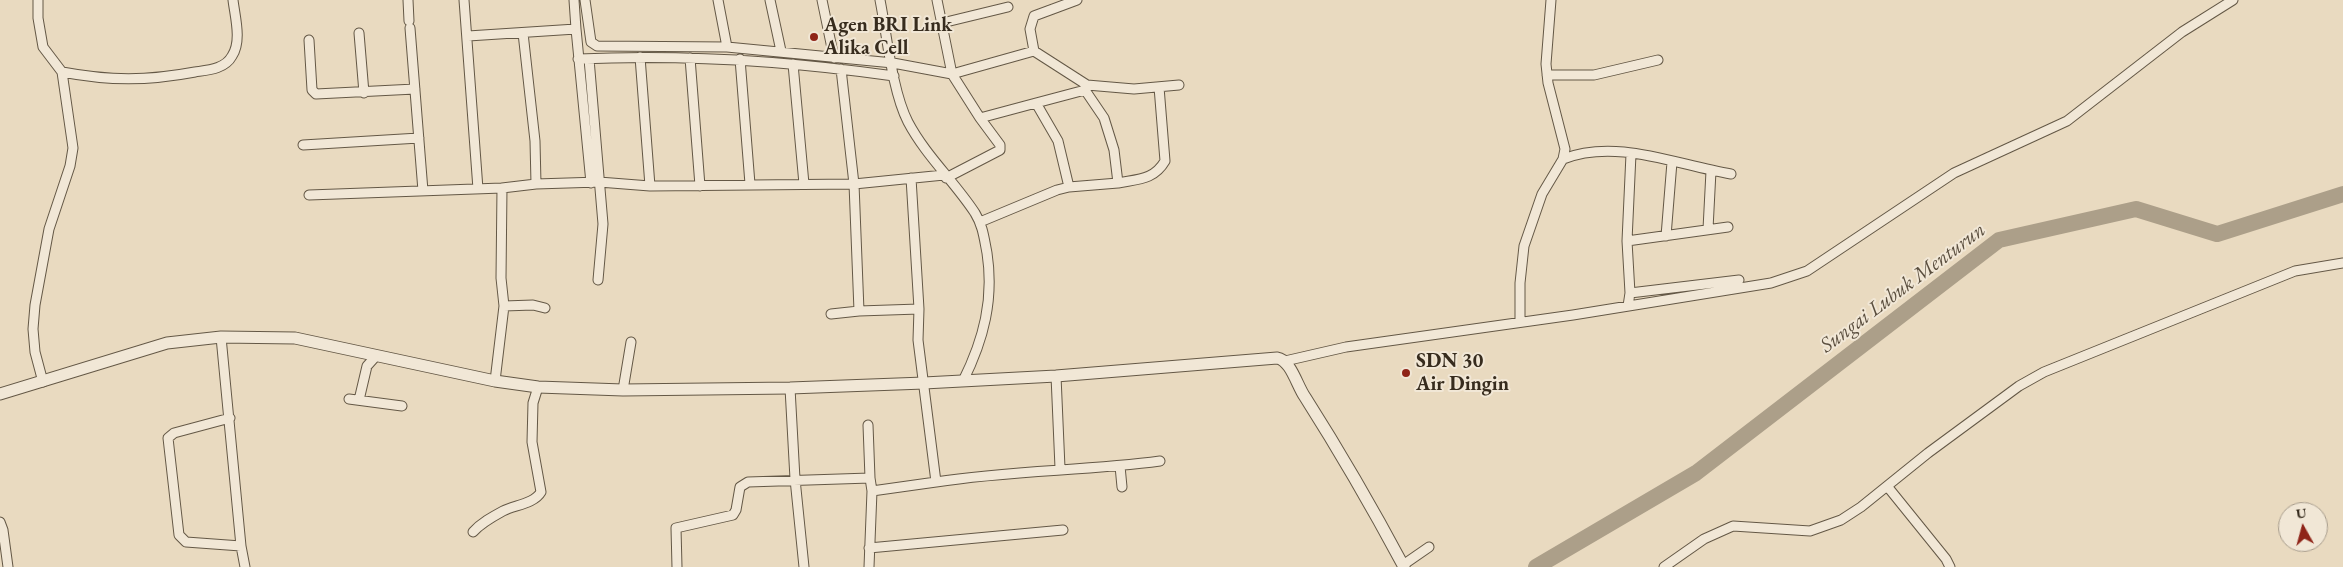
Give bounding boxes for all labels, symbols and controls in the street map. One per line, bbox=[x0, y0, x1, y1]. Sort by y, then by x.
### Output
place label: Agen BRI Link Alika Cell bbox=[824, 14, 952, 61]
marker: Agen BRI Link Alika Cell bbox=[808, 31, 820, 43]
water label: Sungai Lubuk Menturun bbox=[1815, 218, 1991, 358]
place label: SDN 30 Air Dingin bbox=[1416, 350, 1509, 397]
marker: SDN 30 Air Dingin bbox=[1400, 367, 1412, 379]
north arrow bbox=[2278, 502, 2328, 552]
text: U bbox=[2295, 504, 2308, 523]

